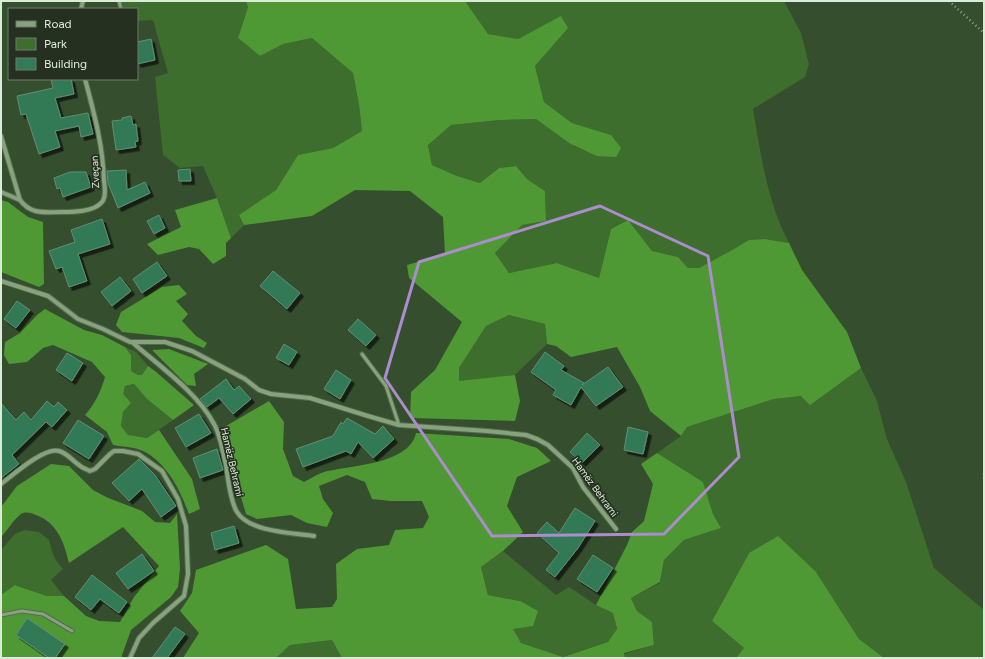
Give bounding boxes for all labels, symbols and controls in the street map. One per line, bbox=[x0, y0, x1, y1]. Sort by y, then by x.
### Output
legend bbox=[8, 8, 138, 80]
text: Road bbox=[44, 17, 72, 31]
text: Park bbox=[44, 37, 67, 51]
text: Building bbox=[44, 57, 87, 71]
street label: Zveçan bbox=[88, 155, 102, 189]
street label: Hamëz Behrami bbox=[218, 426, 246, 498]
street label: Hamëz Behrami bbox=[569, 455, 621, 519]

